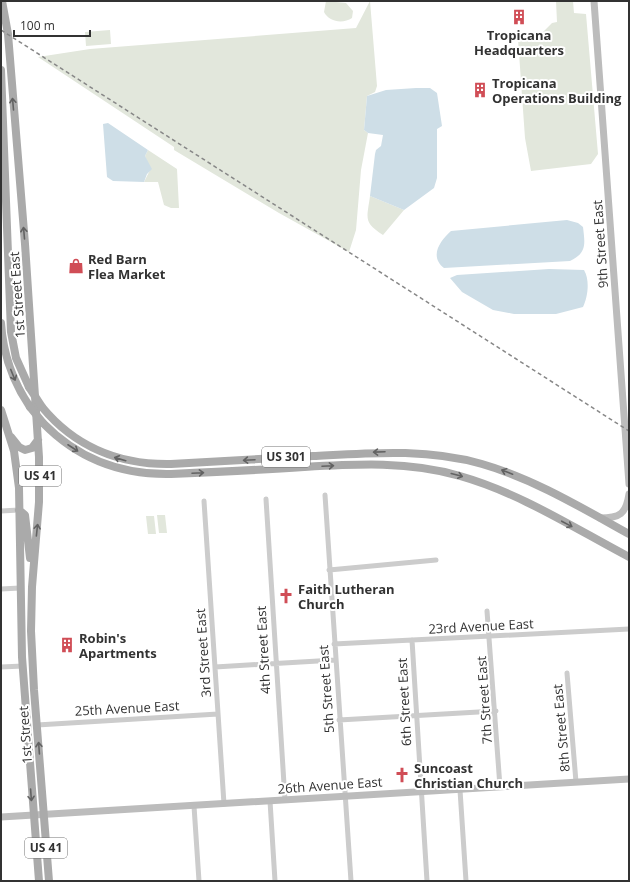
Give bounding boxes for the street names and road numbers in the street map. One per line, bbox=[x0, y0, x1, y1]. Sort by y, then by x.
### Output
street label: 9th Street East bbox=[588, 199, 612, 289]
street label: 1st Street East bbox=[5, 251, 29, 339]
road number: US 301 bbox=[262, 447, 310, 467]
road number: US 41 bbox=[19, 466, 61, 486]
street label: 4th Street East bbox=[252, 605, 274, 695]
street label: 3rd Street East bbox=[191, 608, 215, 698]
street label: 23rd Avenue East bbox=[428, 614, 534, 638]
street label: 5th Street East bbox=[314, 644, 338, 734]
street label: 7th Street East bbox=[472, 655, 496, 745]
street label: 6th Street East bbox=[393, 657, 415, 747]
street label: 8th Street East bbox=[548, 683, 574, 773]
street label: 25th Avenue East bbox=[74, 696, 180, 720]
street label: 1st Street bbox=[14, 705, 36, 765]
street label: 26th Avenue East bbox=[277, 772, 383, 798]
road number: US 41 bbox=[25, 838, 67, 858]

